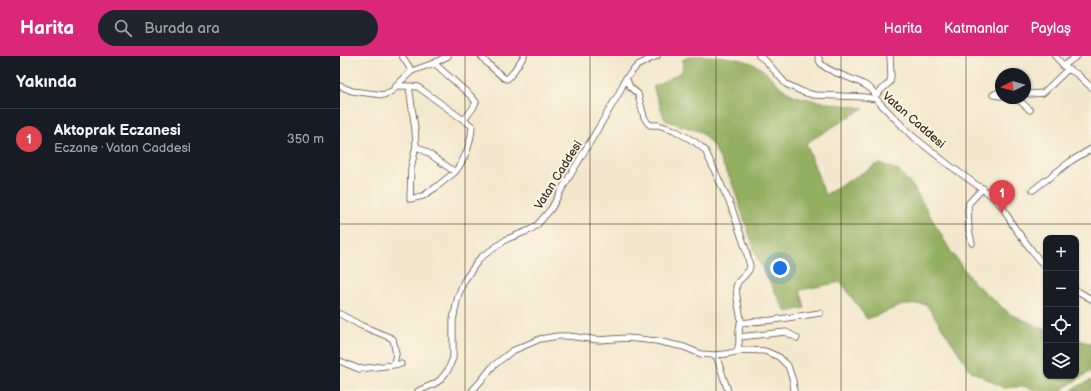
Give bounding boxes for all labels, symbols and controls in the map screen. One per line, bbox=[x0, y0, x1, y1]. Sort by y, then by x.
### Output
search box bbox=[98, 10, 378, 46]
text: Harita bbox=[20, 17, 74, 40]
icon: search bbox=[112, 17, 134, 39]
text: Burada ara bbox=[144, 19, 220, 38]
text: Harita bbox=[884, 20, 922, 37]
text: Katmanlar bbox=[944, 20, 1009, 37]
text: Paylaş bbox=[1031, 20, 1071, 37]
north arrow bbox=[995, 68, 1031, 104]
text: Yakında bbox=[16, 72, 77, 92]
street label: Vatan Caddesi bbox=[879, 89, 948, 152]
text: Aktoprak Eczanesi bbox=[54, 121, 181, 140]
text: 1 bbox=[26, 131, 32, 147]
text: 350 m bbox=[287, 131, 324, 147]
street label: Vatan Caddesi bbox=[531, 138, 586, 212]
text: Eczane · Vatan Caddesi bbox=[54, 140, 191, 156]
pin: 1 bbox=[989, 180, 1015, 213]
map controls bbox=[1043, 235, 1079, 379]
button: + bbox=[1043, 235, 1079, 271]
your location bbox=[770, 258, 790, 278]
button: − bbox=[1043, 271, 1079, 307]
button: locate bbox=[1043, 307, 1079, 343]
button: layers bbox=[1043, 343, 1079, 379]

